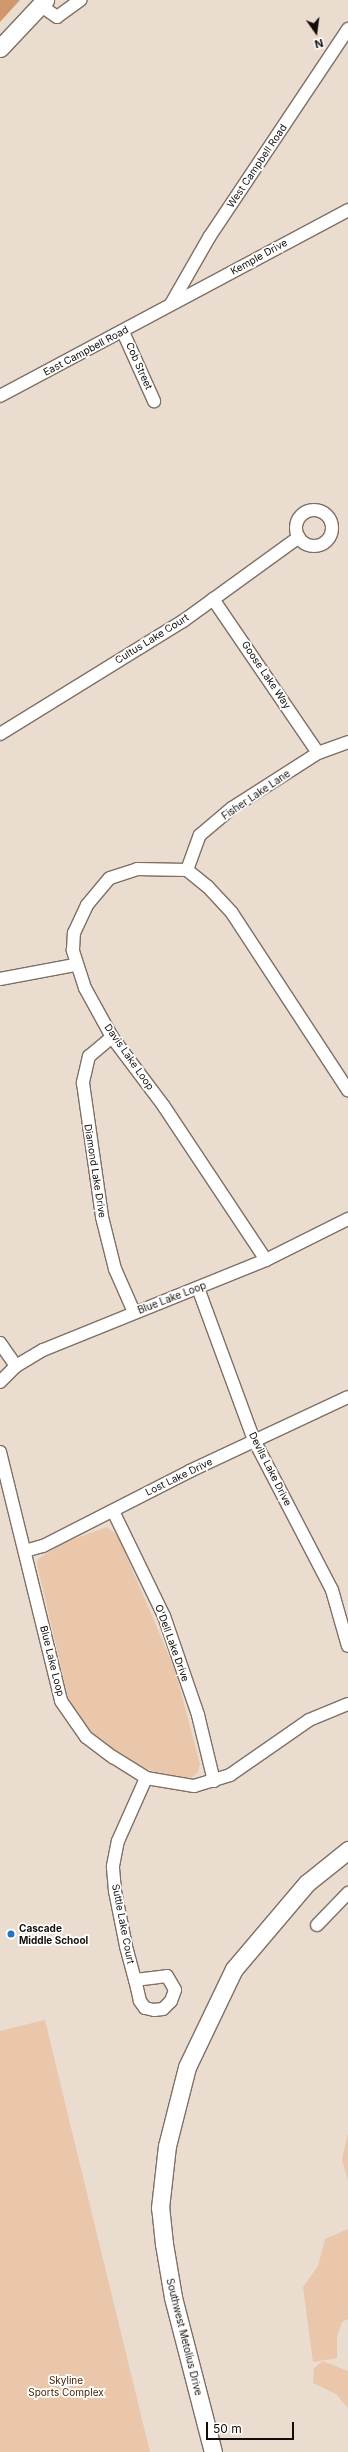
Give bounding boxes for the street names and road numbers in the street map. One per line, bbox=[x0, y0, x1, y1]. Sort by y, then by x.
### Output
street label: West Campbell Road bbox=[225, 122, 289, 210]
street label: Kemple Drive bbox=[229, 237, 289, 277]
street label: East Campbell Road bbox=[41, 324, 131, 378]
street label: Cob Street bbox=[123, 341, 155, 391]
street label: Cultus Lake Court bbox=[113, 611, 191, 667]
street label: Goose Lake Way bbox=[239, 639, 293, 711]
street label: Fisher Lake Lane bbox=[219, 768, 293, 822]
street label: Davis Lake Loop bbox=[102, 1022, 156, 1092]
street label: Diamond Lake Drive bbox=[82, 1123, 108, 1219]
street label: Blue Lake Loop bbox=[136, 1279, 208, 1317]
street label: Devils Lake Drive bbox=[246, 1430, 294, 1508]
street label: Lost Lake Drive bbox=[144, 1456, 214, 1498]
street label: O'Dell Lake Drive bbox=[152, 1603, 192, 1683]
street label: Blue Lake Loop bbox=[37, 1624, 67, 1698]
street label: Suttle Lake Court bbox=[109, 1883, 137, 1965]
street label: Southwest Metolius Drive bbox=[164, 2277, 204, 2397]

